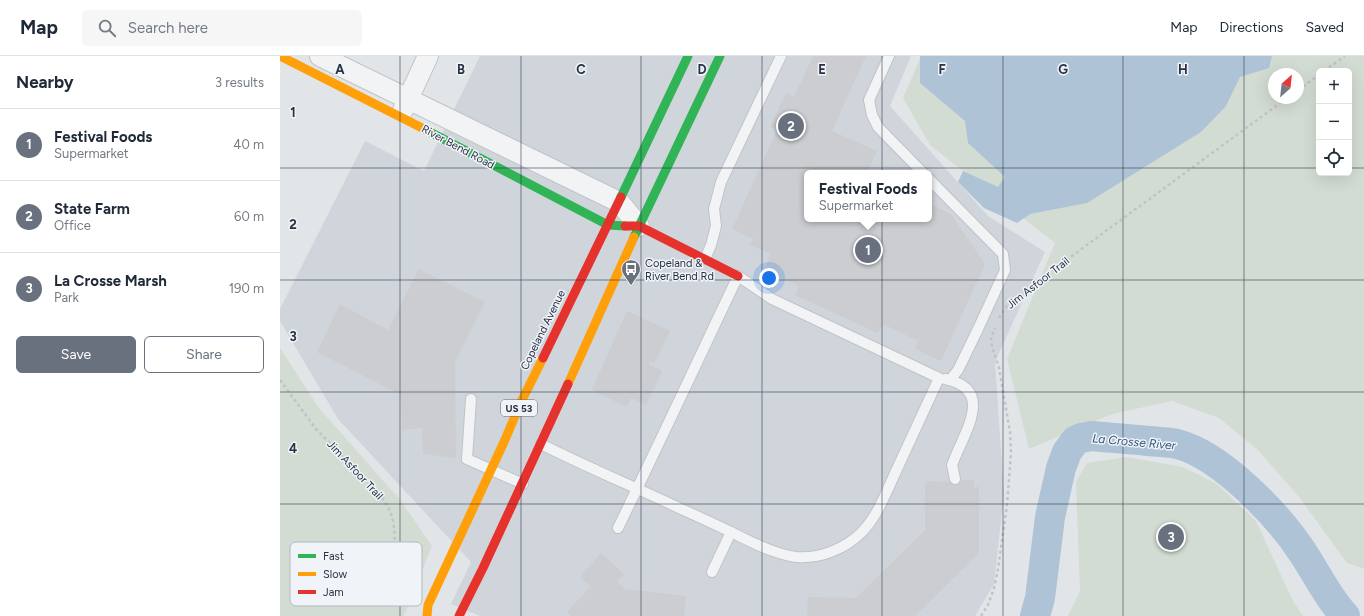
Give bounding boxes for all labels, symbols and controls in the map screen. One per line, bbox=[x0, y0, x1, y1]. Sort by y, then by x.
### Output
search box bbox=[82, 10, 362, 46]
text: Map bbox=[20, 16, 58, 39]
icon: search bbox=[96, 17, 118, 39]
text: Search here bbox=[128, 19, 208, 37]
text: Map bbox=[1170, 19, 1198, 36]
text: Directions bbox=[1220, 19, 1283, 36]
text: Saved bbox=[1305, 19, 1344, 36]
text: A bbox=[335, 62, 345, 77]
text: B bbox=[457, 62, 465, 77]
text: C bbox=[576, 62, 586, 77]
text: D bbox=[697, 62, 707, 77]
text: E bbox=[818, 62, 826, 77]
text: F bbox=[938, 62, 946, 77]
text: G bbox=[1058, 62, 1068, 77]
text: H bbox=[1178, 62, 1188, 77]
north arrow bbox=[1268, 68, 1304, 104]
map controls bbox=[1316, 68, 1352, 176]
button: + bbox=[1316, 68, 1352, 104]
text: Nearby bbox=[16, 72, 74, 92]
text: 3 results bbox=[215, 75, 264, 90]
button: − bbox=[1316, 104, 1352, 140]
text: 1 bbox=[290, 105, 296, 120]
pin: 2 bbox=[778, 111, 804, 141]
street label: River Bend Road bbox=[419, 122, 497, 172]
text: Festival Foods bbox=[54, 128, 152, 146]
text: 1 bbox=[26, 137, 32, 152]
text: 40 m bbox=[233, 137, 264, 152]
button: locate bbox=[1316, 140, 1352, 176]
text: Supermarket bbox=[54, 146, 129, 161]
popup bbox=[804, 170, 932, 222]
text: Festival Foods bbox=[819, 180, 917, 198]
text: Supermarket bbox=[819, 198, 894, 213]
text: State Farm bbox=[54, 200, 130, 218]
text: 2 bbox=[25, 209, 33, 224]
text: 60 m bbox=[234, 209, 264, 224]
text: 2 bbox=[289, 217, 297, 232]
text: Office bbox=[54, 218, 91, 233]
pin: 1 bbox=[855, 235, 881, 265]
street label: Jim Asfoor Trail bbox=[1004, 254, 1072, 312]
place label: Copeland & River Bend Rd bbox=[645, 257, 714, 283]
bus stop icon: Copeland & River Bend Rd bbox=[620, 258, 642, 286]
your location bbox=[759, 268, 779, 288]
text: La Crosse Marsh bbox=[54, 272, 167, 290]
text: 3 bbox=[25, 281, 33, 296]
text: 190 m bbox=[229, 281, 264, 296]
street label: Copeland Avenue bbox=[518, 288, 568, 372]
text: Park bbox=[54, 290, 79, 305]
text: 3 bbox=[289, 329, 297, 344]
button: Save bbox=[16, 336, 136, 373]
button: Share bbox=[144, 336, 264, 373]
road number: US 53 bbox=[501, 400, 537, 416]
water label: La Crosse River bbox=[1092, 431, 1177, 453]
street label: Jim Asfoor Trail bbox=[324, 438, 386, 502]
text: 4 bbox=[289, 441, 297, 456]
pin: 3 bbox=[1158, 522, 1184, 552]
legend bbox=[290, 542, 422, 606]
text: Fast bbox=[323, 550, 344, 563]
text: Slow bbox=[323, 568, 347, 581]
text: Jam bbox=[323, 586, 344, 599]

